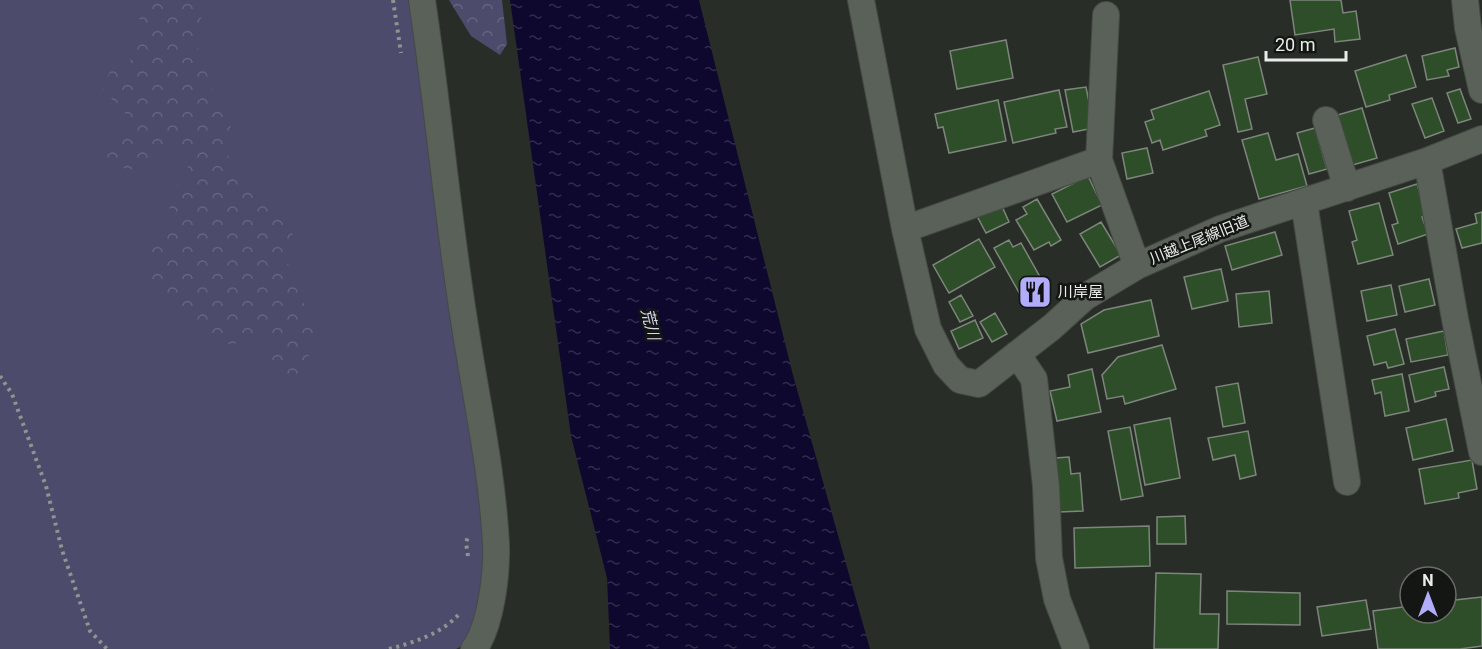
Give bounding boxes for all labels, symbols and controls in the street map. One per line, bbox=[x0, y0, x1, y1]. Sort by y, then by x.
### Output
scale bar bbox=[1266, 24, 1346, 62]
text: 20 m bbox=[1275, 34, 1315, 55]
street label: 川越上尾線旧道 bbox=[1147, 212, 1251, 268]
restaurant icon: 川岸屋 bbox=[1017, 274, 1053, 310]
place label: 川岸屋 bbox=[1058, 283, 1103, 301]
water label: 荒川 bbox=[637, 306, 664, 344]
north arrow bbox=[1398, 565, 1458, 625]
text: N bbox=[1422, 571, 1434, 590]

